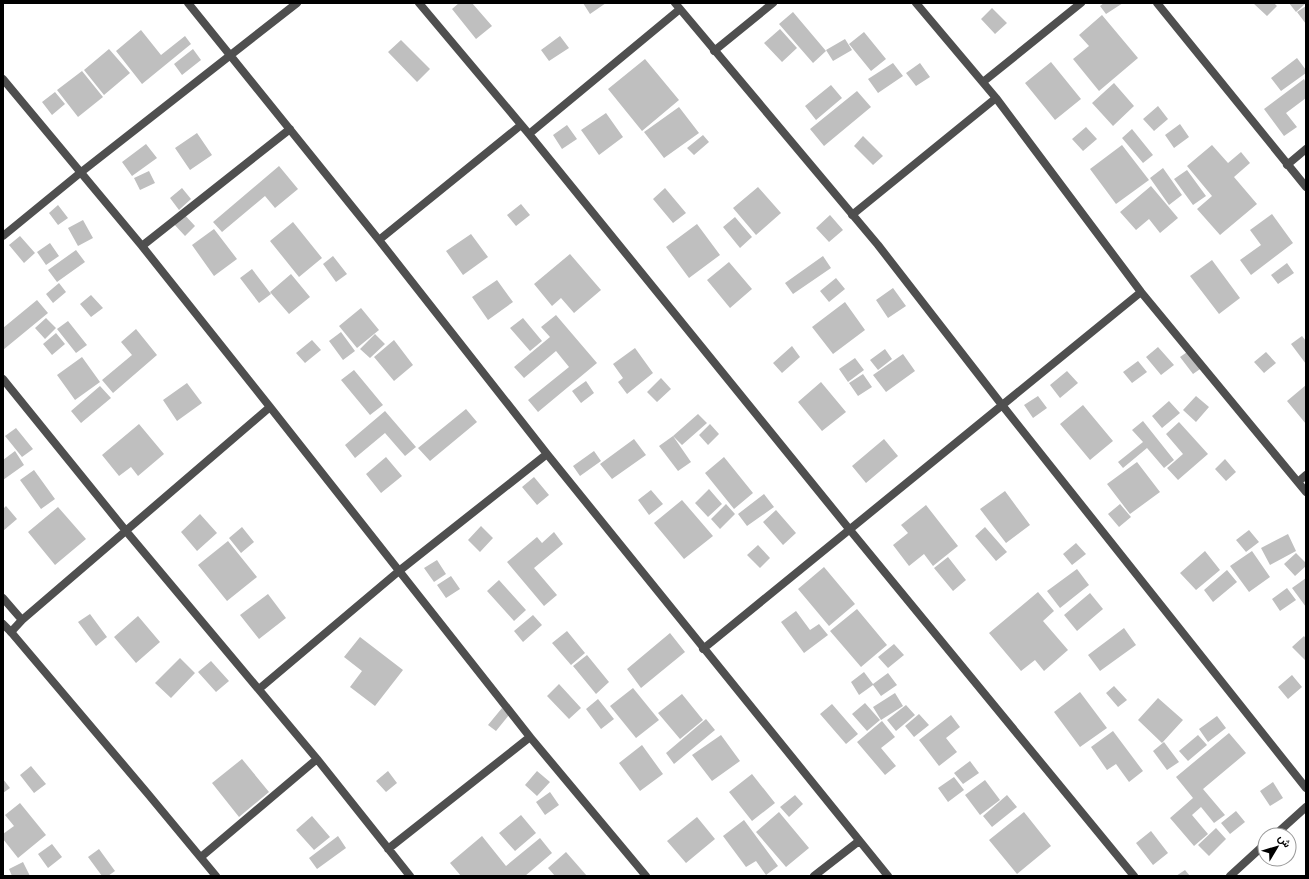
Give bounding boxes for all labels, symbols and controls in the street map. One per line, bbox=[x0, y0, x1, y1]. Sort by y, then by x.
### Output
north arrow bbox=[1257, 827, 1297, 867]
text: ش bbox=[1275, 833, 1293, 850]

